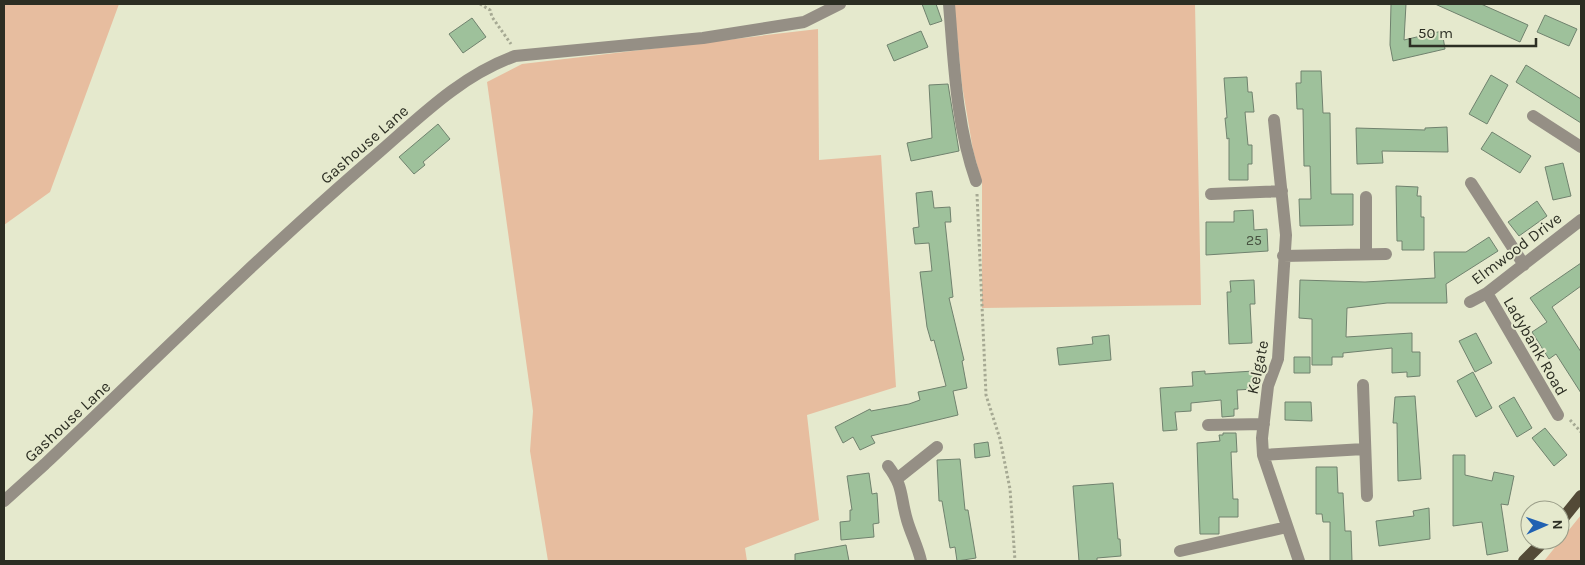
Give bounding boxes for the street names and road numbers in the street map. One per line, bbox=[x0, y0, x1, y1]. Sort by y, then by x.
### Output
street label: Gashouse Lane bbox=[317, 101, 412, 188]
street label: Elmwood Drive bbox=[1467, 208, 1565, 289]
street label: Ladybank Road bbox=[1500, 294, 1571, 399]
street label: Kelgate bbox=[1243, 338, 1272, 396]
street label: Gashouse Lane bbox=[21, 377, 114, 466]

